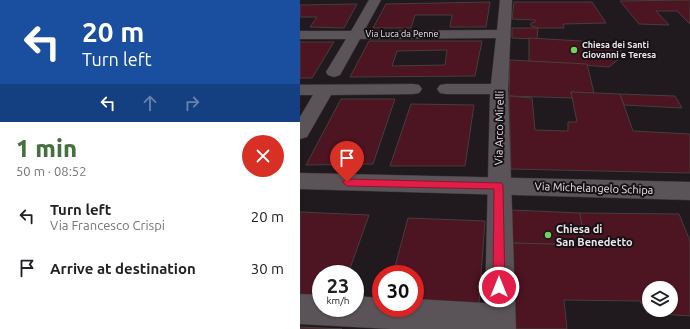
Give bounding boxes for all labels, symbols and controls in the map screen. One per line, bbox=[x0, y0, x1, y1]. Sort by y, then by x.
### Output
icon: left bbox=[16, 16, 68, 68]
text: 20 m bbox=[82, 16, 144, 47]
street label: Via Luca da Penne bbox=[366, 29, 438, 39]
place label: Chiesa dei Santi Giovanni e Teresa bbox=[582, 40, 656, 60]
marker: Chiesa dei Santi Giovanni e Teresa bbox=[569, 45, 579, 55]
text: Turn left bbox=[82, 49, 152, 69]
street label: Via Arco Mirelli bbox=[492, 91, 506, 165]
icon: left bbox=[97, 92, 119, 114]
icon: ahead bbox=[139, 92, 161, 114]
icon: right bbox=[181, 92, 203, 114]
text: 1 min bbox=[16, 135, 77, 162]
button: close bbox=[242, 135, 284, 177]
pin bbox=[330, 141, 364, 182]
icon: arrive bbox=[336, 147, 358, 169]
text: 50 m · 08:52 bbox=[16, 164, 87, 178]
street label: Via Michelangelo Schipa bbox=[534, 180, 654, 196]
text: Turn left bbox=[50, 201, 111, 218]
icon: left bbox=[16, 205, 38, 227]
text: 20 m bbox=[251, 208, 284, 225]
text: Via Francesco Crispi bbox=[50, 218, 165, 232]
place label: Chiesa di San Benedetto bbox=[556, 223, 633, 248]
marker: Chiesa di San Benedetto bbox=[543, 230, 553, 240]
icon: arrive bbox=[16, 257, 38, 279]
text: Arrive at destination bbox=[50, 260, 196, 277]
text: 30 m bbox=[251, 260, 284, 277]
speed limit sign: 30 bbox=[372, 265, 424, 317]
position arrow bbox=[478, 266, 520, 308]
text: 23 bbox=[327, 274, 349, 297]
map controls bbox=[642, 281, 678, 317]
button: layers bbox=[642, 281, 678, 317]
text: km/h bbox=[326, 295, 350, 306]

